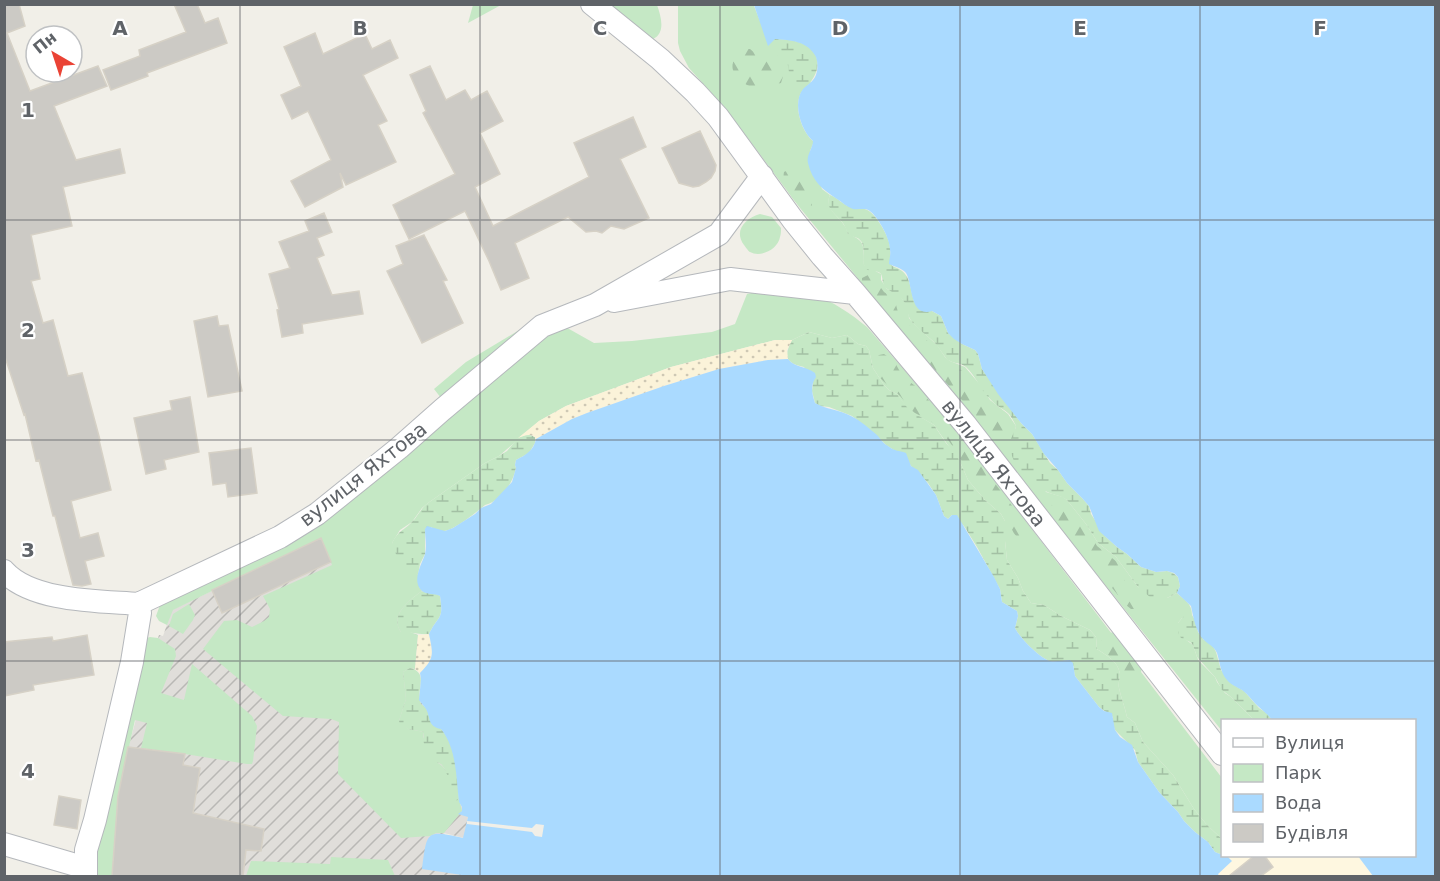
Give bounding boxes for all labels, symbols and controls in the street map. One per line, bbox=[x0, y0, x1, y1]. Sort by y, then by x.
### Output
text: A bbox=[112, 16, 128, 40]
text: B bbox=[352, 16, 368, 40]
text: C bbox=[593, 16, 607, 40]
text: D bbox=[832, 16, 848, 40]
text: E bbox=[1073, 16, 1087, 40]
text: F bbox=[1313, 16, 1327, 40]
north arrow bbox=[24, 24, 84, 84]
text: Пн bbox=[29, 28, 60, 58]
text: 1 bbox=[21, 98, 35, 122]
text: 2 bbox=[21, 318, 35, 342]
street label: вулиця Яхтова bbox=[937, 395, 1051, 531]
street label: вулиця Яхтова bbox=[295, 417, 431, 531]
text: 3 bbox=[21, 538, 35, 562]
legend bbox=[1221, 719, 1416, 857]
text: Вулиця bbox=[1275, 732, 1344, 753]
text: 4 bbox=[21, 759, 35, 783]
text: Парк bbox=[1275, 762, 1322, 783]
text: Вода bbox=[1275, 792, 1322, 813]
text: Будівля bbox=[1275, 822, 1348, 843]

